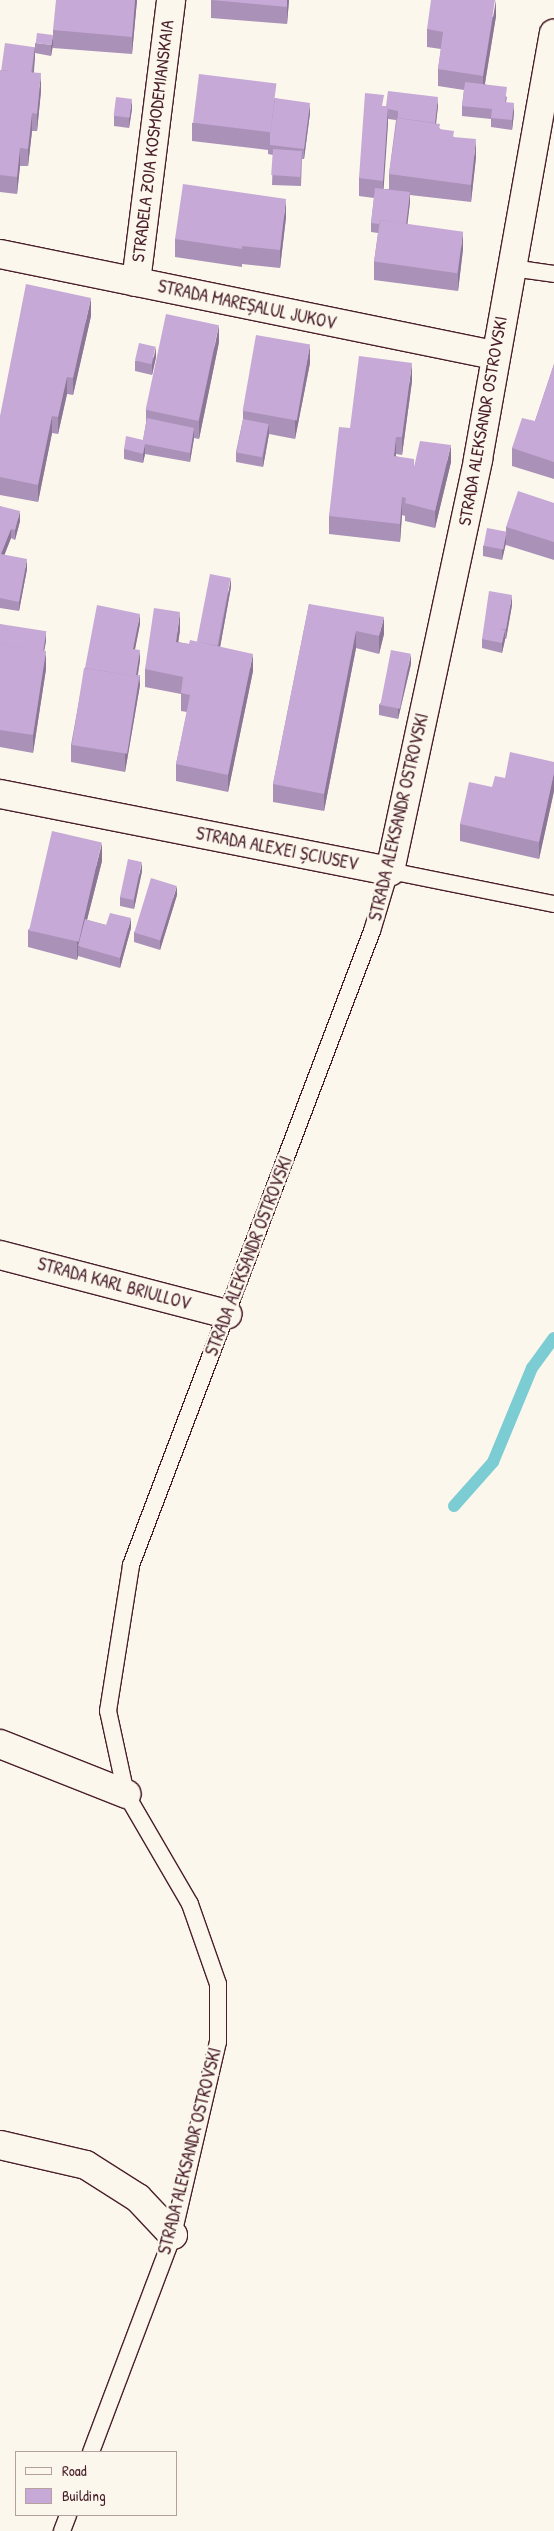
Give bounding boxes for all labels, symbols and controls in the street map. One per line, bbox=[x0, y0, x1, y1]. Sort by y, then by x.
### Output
street label: STRADELA ZOIA KOSMODEMIANSKAIA bbox=[127, 19, 179, 263]
street label: STRADA MAREȘALUL JUKOV bbox=[156, 276, 338, 334]
street label: STRADA ALEKSANDR OSTROVSKI bbox=[454, 315, 512, 527]
street label: STRADA ALEKSANDR OSTROVSKI bbox=[365, 711, 433, 923]
street label: STRADA ALEXEI ȘCIUSEV bbox=[194, 823, 360, 875]
street label: STRADA ALEKSANDR OSTROVSKI bbox=[201, 1153, 297, 1359]
street label: STRADA KARL BRIULLOV bbox=[35, 1253, 193, 1315]
street label: STRADA ALEKSANDR OSTROVSKI bbox=[154, 2045, 226, 2257]
legend bbox=[15, 2451, 178, 2516]
text: Road bbox=[62, 2460, 87, 2481]
text: Building bbox=[62, 2485, 106, 2506]

